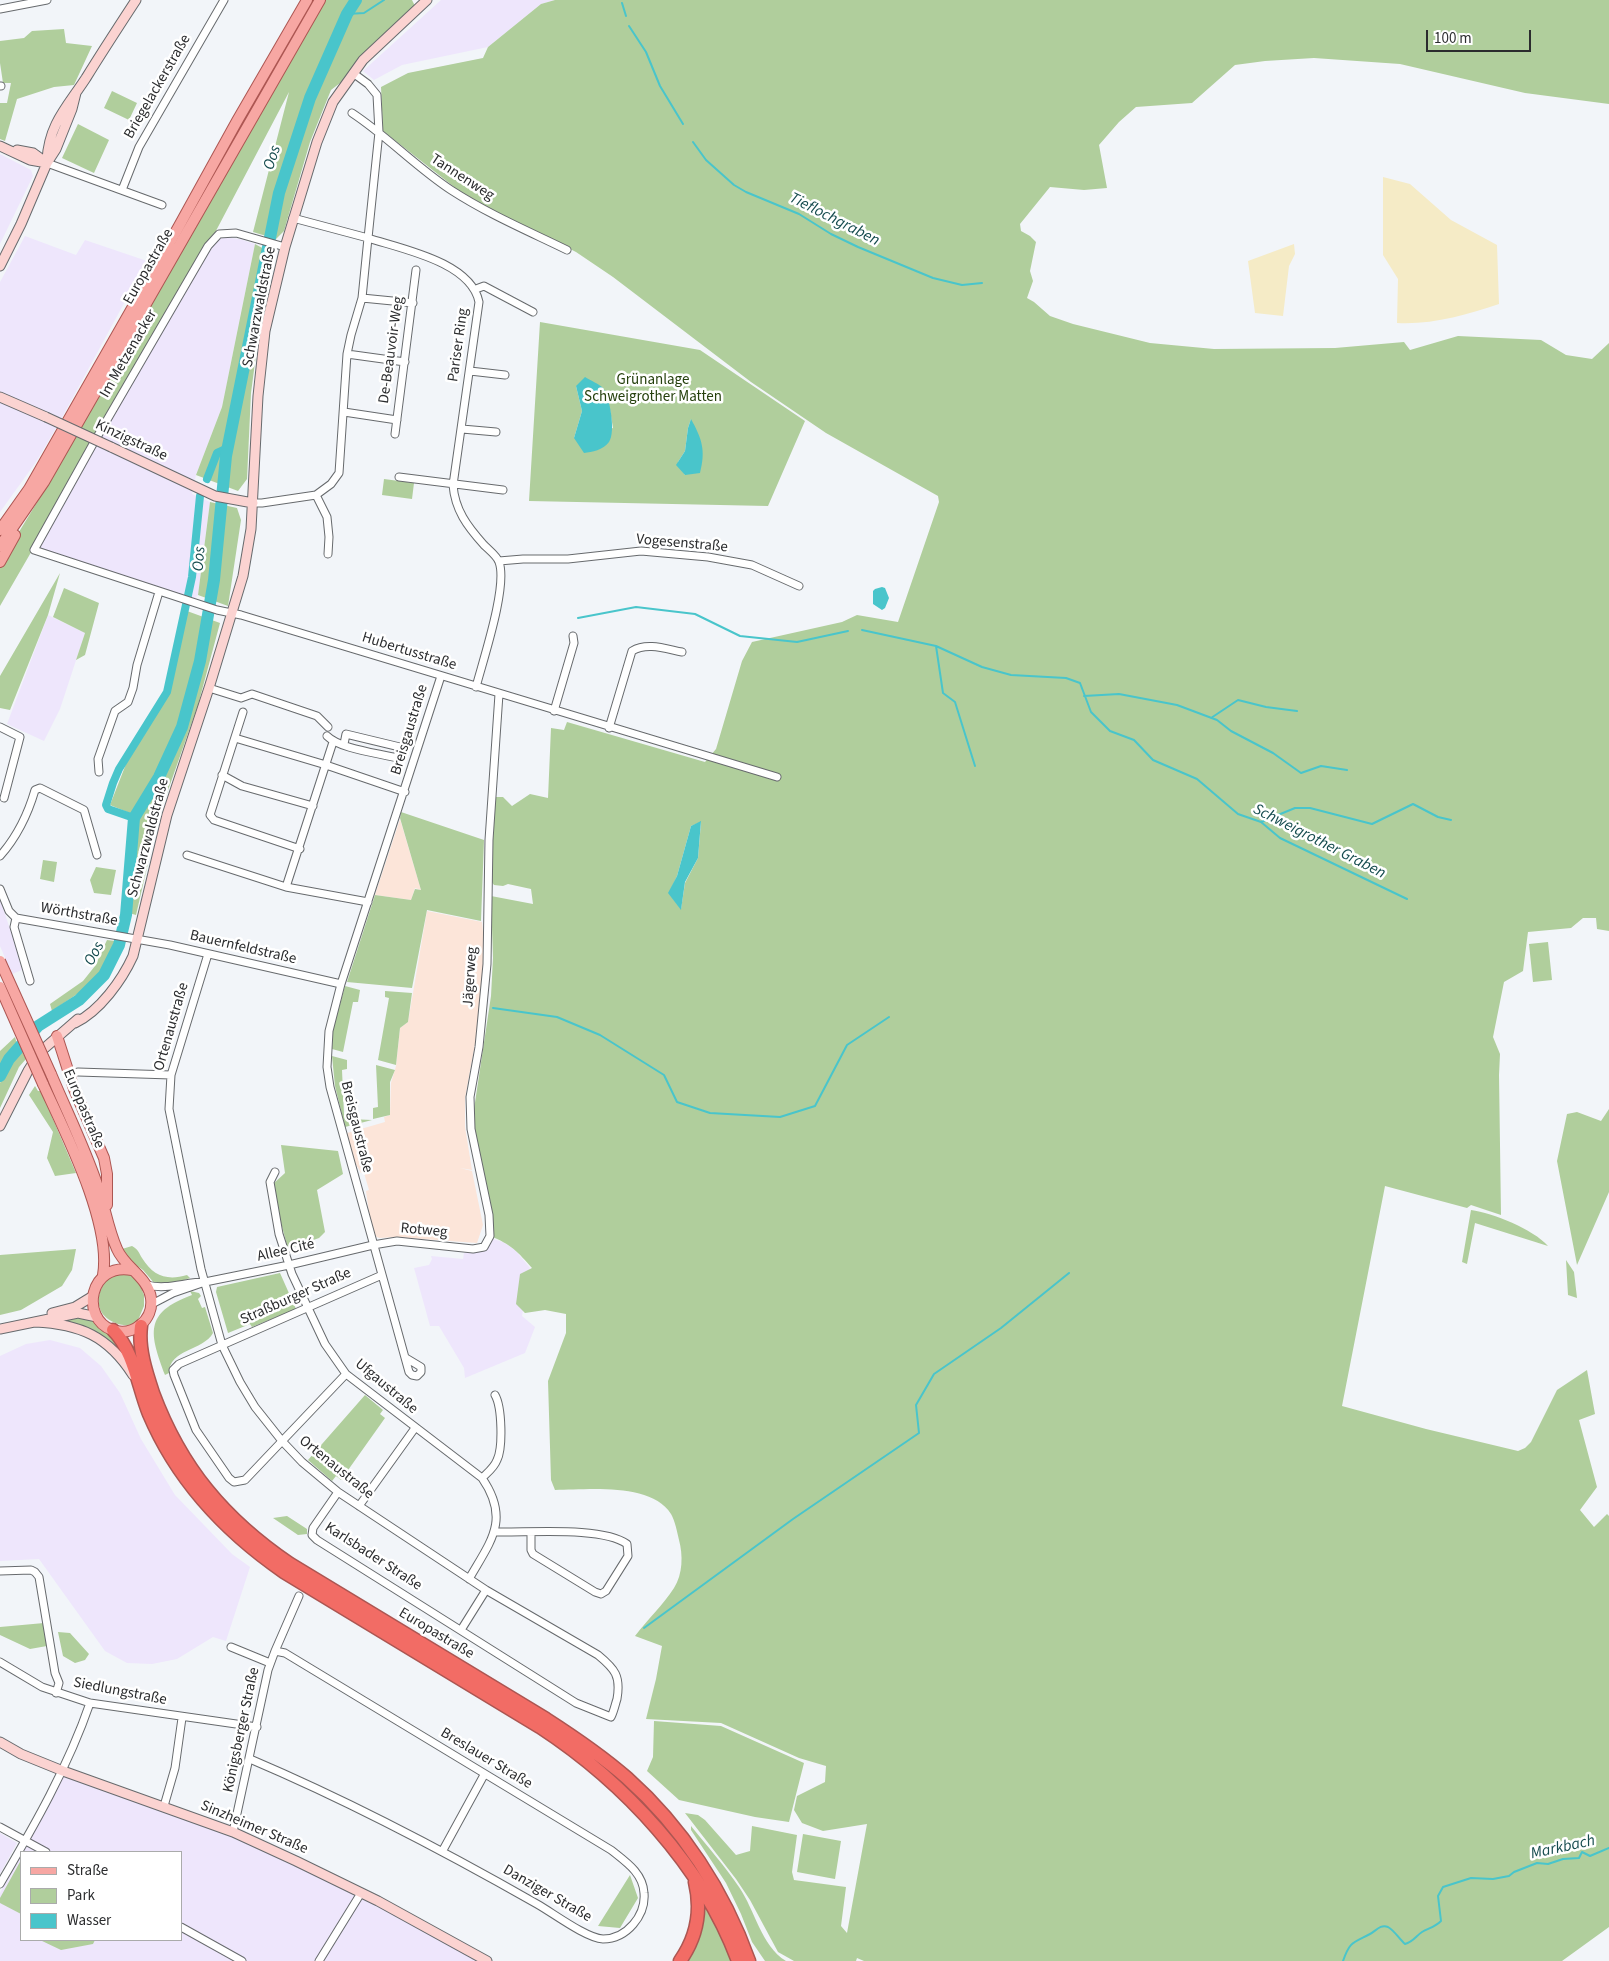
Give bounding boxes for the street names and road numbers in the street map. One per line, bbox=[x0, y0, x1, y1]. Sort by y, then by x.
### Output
street label: Briegelackerstraße bbox=[121, 32, 195, 142]
street label: Tannenweg bbox=[427, 151, 497, 205]
street label: Europastraße bbox=[120, 226, 178, 308]
street label: Schwarzwaldstraße bbox=[239, 245, 281, 369]
street label: De-Beauvoir-Weg bbox=[376, 295, 408, 405]
street label: Im Metzenacker bbox=[97, 307, 161, 401]
street label: Pariser Ring bbox=[445, 307, 473, 383]
street label: Kinzigstraße bbox=[92, 416, 170, 466]
street label: Vogesenstraße bbox=[635, 531, 729, 557]
street label: Hubertusstraße bbox=[360, 629, 458, 675]
street label: Breisgaustraße bbox=[388, 682, 432, 778]
street label: Schwarzwaldstraße bbox=[124, 776, 174, 900]
street label: Wörthstraße bbox=[39, 899, 119, 931]
street label: Bauernfeldstraße bbox=[188, 927, 298, 969]
street label: Jägerweg bbox=[460, 946, 482, 1008]
street label: Ortenaustraße bbox=[151, 981, 193, 1073]
street label: Europastraße bbox=[58, 1067, 108, 1151]
street label: Breisgaustraße bbox=[336, 1079, 376, 1175]
street label: Rotweg bbox=[400, 1220, 448, 1242]
street label: Allee Cité bbox=[256, 1236, 316, 1266]
street label: Straßburger Straße bbox=[238, 1264, 354, 1330]
street label: Ufgaustraße bbox=[351, 1356, 421, 1418]
street label: Ortenaustraße bbox=[295, 1432, 377, 1504]
street label: Karlsbader Straße bbox=[321, 1519, 425, 1595]
street label: Europastraße bbox=[395, 1605, 477, 1663]
street label: Königsberger Straße bbox=[220, 1666, 264, 1794]
street label: Siedlungstraße bbox=[72, 1674, 168, 1710]
street label: Breslauer Straße bbox=[437, 1725, 535, 1793]
street label: Sinzheimer Straße bbox=[198, 1797, 310, 1859]
street label: Danziger Straße bbox=[500, 1861, 594, 1927]

